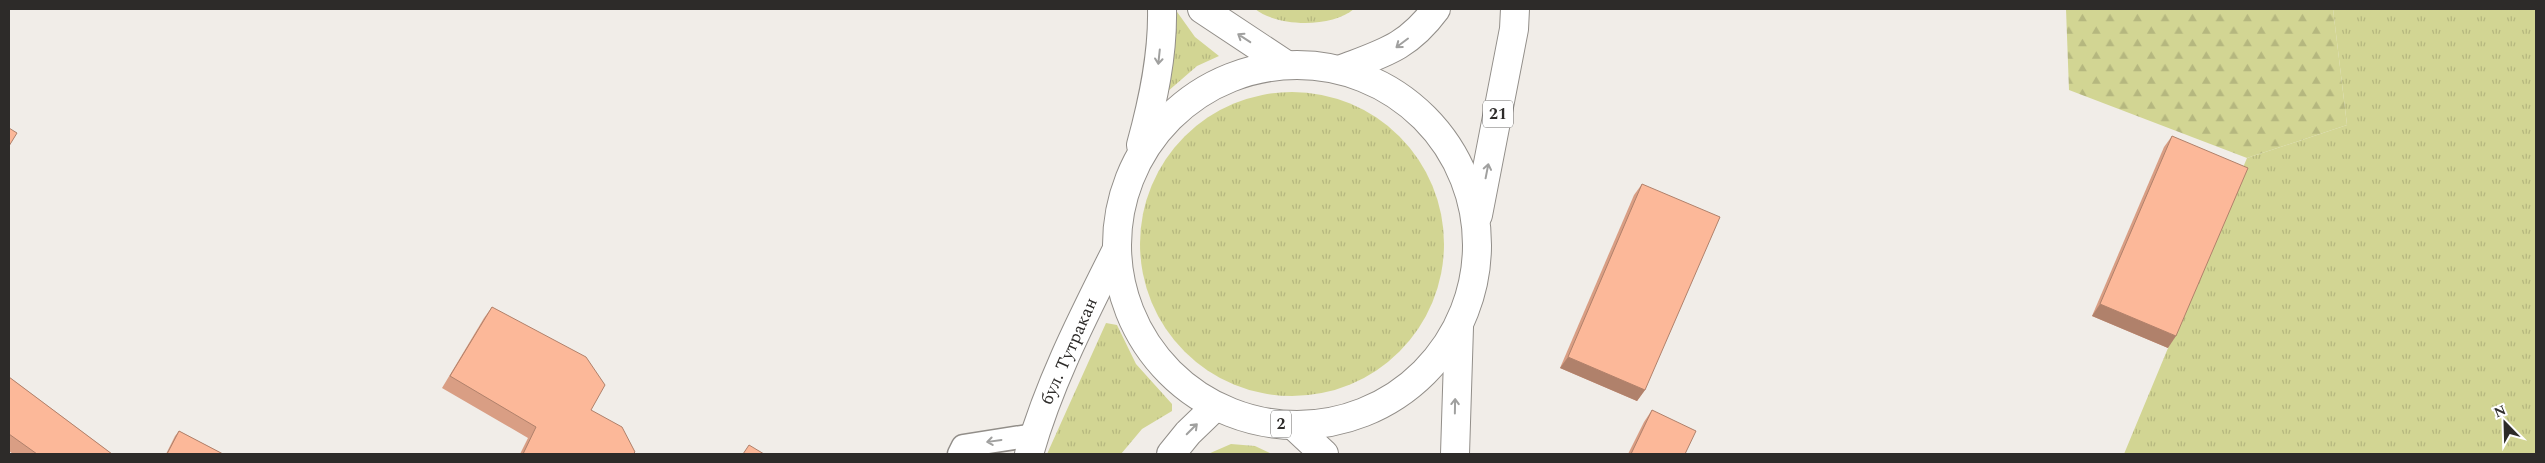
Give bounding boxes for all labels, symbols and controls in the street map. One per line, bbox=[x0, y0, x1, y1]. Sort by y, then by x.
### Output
one-way arrow bbox=[1237, 33, 1251, 43]
one-way arrow bbox=[1396, 38, 1409, 49]
one-way arrow bbox=[1154, 49, 1163, 65]
road number: 21 bbox=[1483, 100, 1513, 128]
one-way arrow bbox=[1482, 164, 1492, 180]
street label: бул. Тутракан bbox=[1033, 293, 1105, 409]
one-way arrow bbox=[1450, 398, 1460, 414]
north arrow bbox=[2480, 398, 2530, 448]
text: N bbox=[2491, 400, 2509, 423]
road number: 2 bbox=[1271, 410, 1291, 438]
one-way arrow bbox=[1186, 423, 1198, 435]
one-way arrow bbox=[986, 436, 1002, 446]

